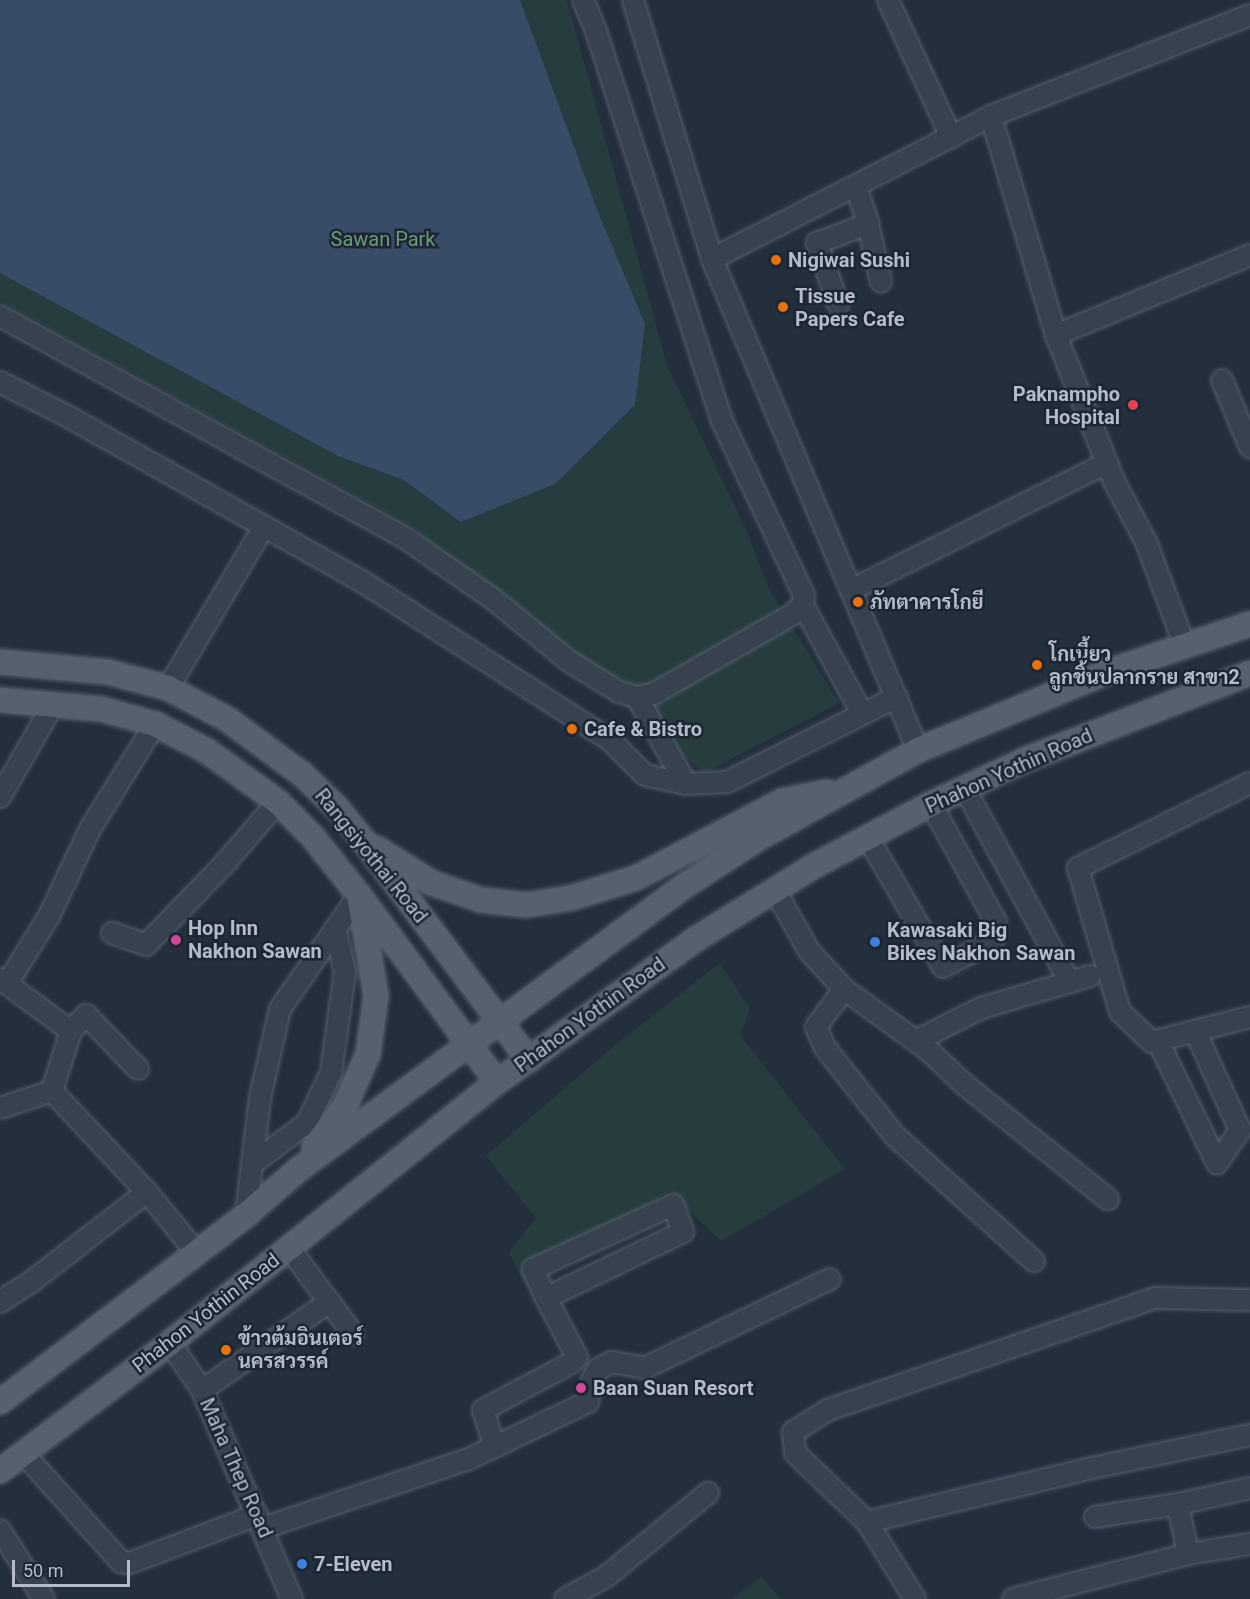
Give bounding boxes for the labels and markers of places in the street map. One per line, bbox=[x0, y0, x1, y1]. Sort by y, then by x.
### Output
place label: Nigiwai Sushi bbox=[788, 248, 910, 272]
marker: Nigiwai Sushi bbox=[769, 253, 783, 267]
place label: Tissue Papers Cafe bbox=[795, 284, 905, 331]
marker: Tissue Papers Cafe bbox=[776, 300, 790, 314]
place label: Paknampho Hospital bbox=[1013, 382, 1120, 429]
marker: Paknampho Hospital bbox=[1124, 396, 1142, 414]
place label: ภัทตาคารโกยี bbox=[870, 590, 983, 614]
marker: ภัทตาคารโกยี bbox=[851, 595, 865, 609]
place label: โกเนี้ยว ลูกชิ้นปลากราย สาขา2 bbox=[1049, 642, 1240, 689]
marker: โกเนี้ยว ลูกชิ้นปลากราย สาขา2 bbox=[1030, 658, 1044, 672]
place label: Cafe & Bistro bbox=[584, 717, 702, 741]
marker: Cafe & Bistro bbox=[565, 722, 579, 736]
place label: Hop Inn Nakhon Sawan bbox=[188, 916, 322, 963]
place label: Kawasaki Big Bikes Nakhon Sawan bbox=[887, 918, 1075, 965]
marker: Hop Inn Nakhon Sawan bbox=[169, 933, 183, 947]
marker: Kawasaki Big Bikes Nakhon Sawan bbox=[868, 935, 882, 949]
place label: ข้าวต้มอินเตอร์ นครสวรรค์ bbox=[238, 1326, 363, 1373]
marker: ข้าวต้มอินเตอร์ นครสวรรค์ bbox=[219, 1343, 233, 1357]
place label: Baan Suan Resort bbox=[593, 1376, 754, 1400]
marker: Baan Suan Resort bbox=[574, 1381, 588, 1395]
place label: 7-Eleven bbox=[314, 1552, 393, 1576]
marker: 7-Eleven bbox=[295, 1557, 309, 1571]

